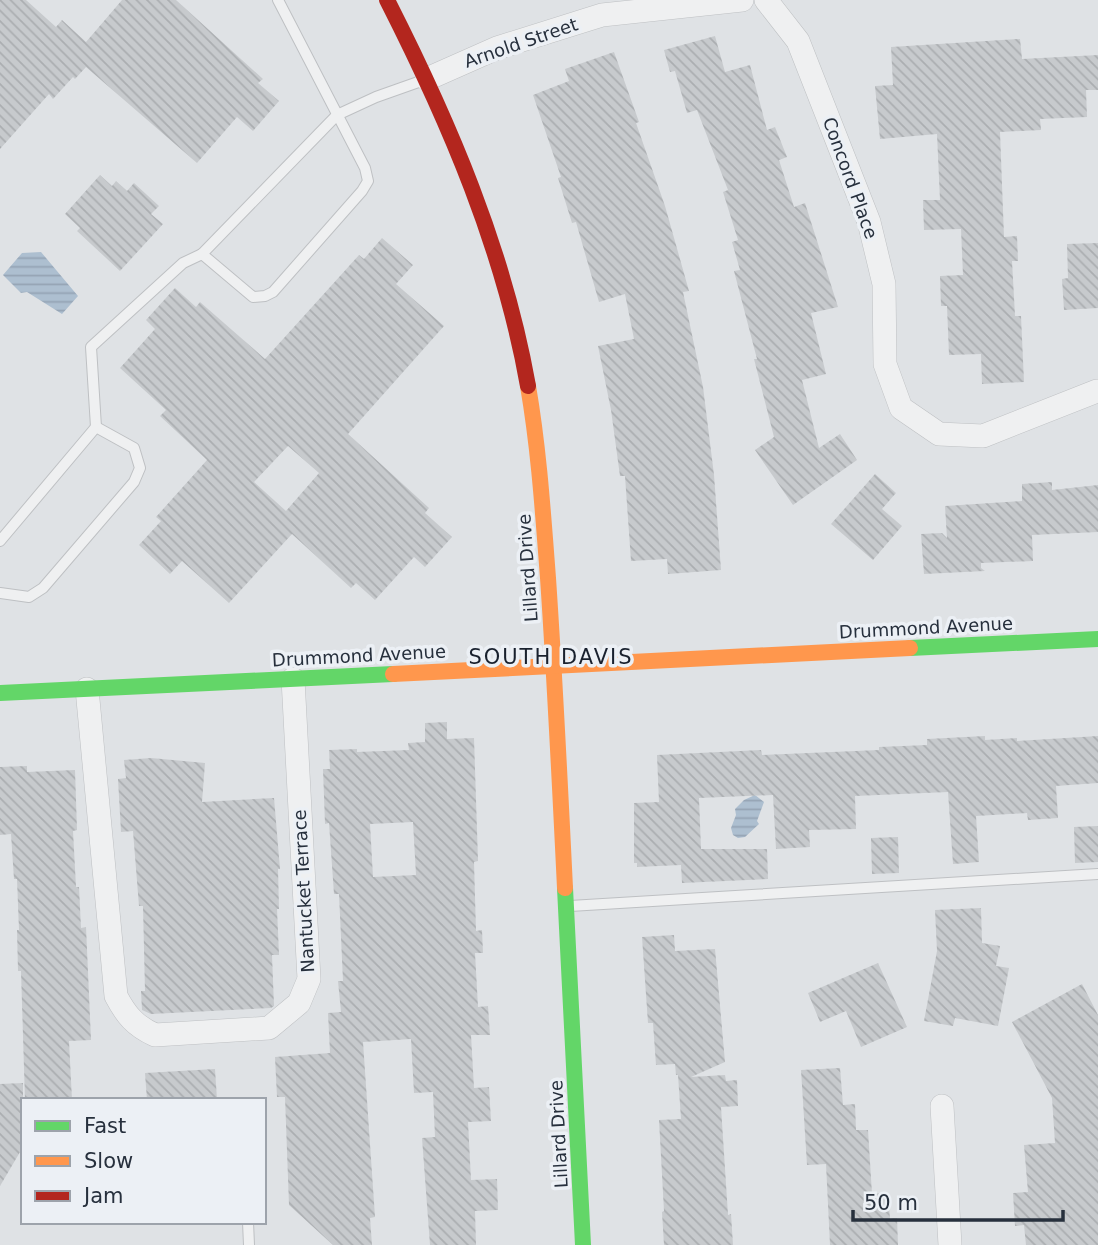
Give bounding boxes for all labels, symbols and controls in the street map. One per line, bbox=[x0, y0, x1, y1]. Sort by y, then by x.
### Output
street label: Arnold Street bbox=[461, 13, 580, 72]
street label: Concord Place bbox=[819, 114, 882, 242]
street label: Lillard Drive bbox=[513, 513, 542, 623]
street label: Drummond Avenue bbox=[838, 612, 1013, 643]
street label: Drummond Avenue bbox=[271, 640, 446, 671]
district label: SOUTH DAVIS bbox=[468, 645, 634, 669]
street label: Nantucket Terrace bbox=[289, 809, 318, 973]
street label: Lillard Drive bbox=[545, 1079, 572, 1189]
legend bbox=[21, 1098, 266, 1224]
text: Fast bbox=[84, 1114, 126, 1138]
text: Slow bbox=[84, 1149, 133, 1173]
scale bar bbox=[853, 1178, 1063, 1222]
text: Jam bbox=[82, 1184, 124, 1208]
text: 50 m bbox=[864, 1191, 918, 1215]

